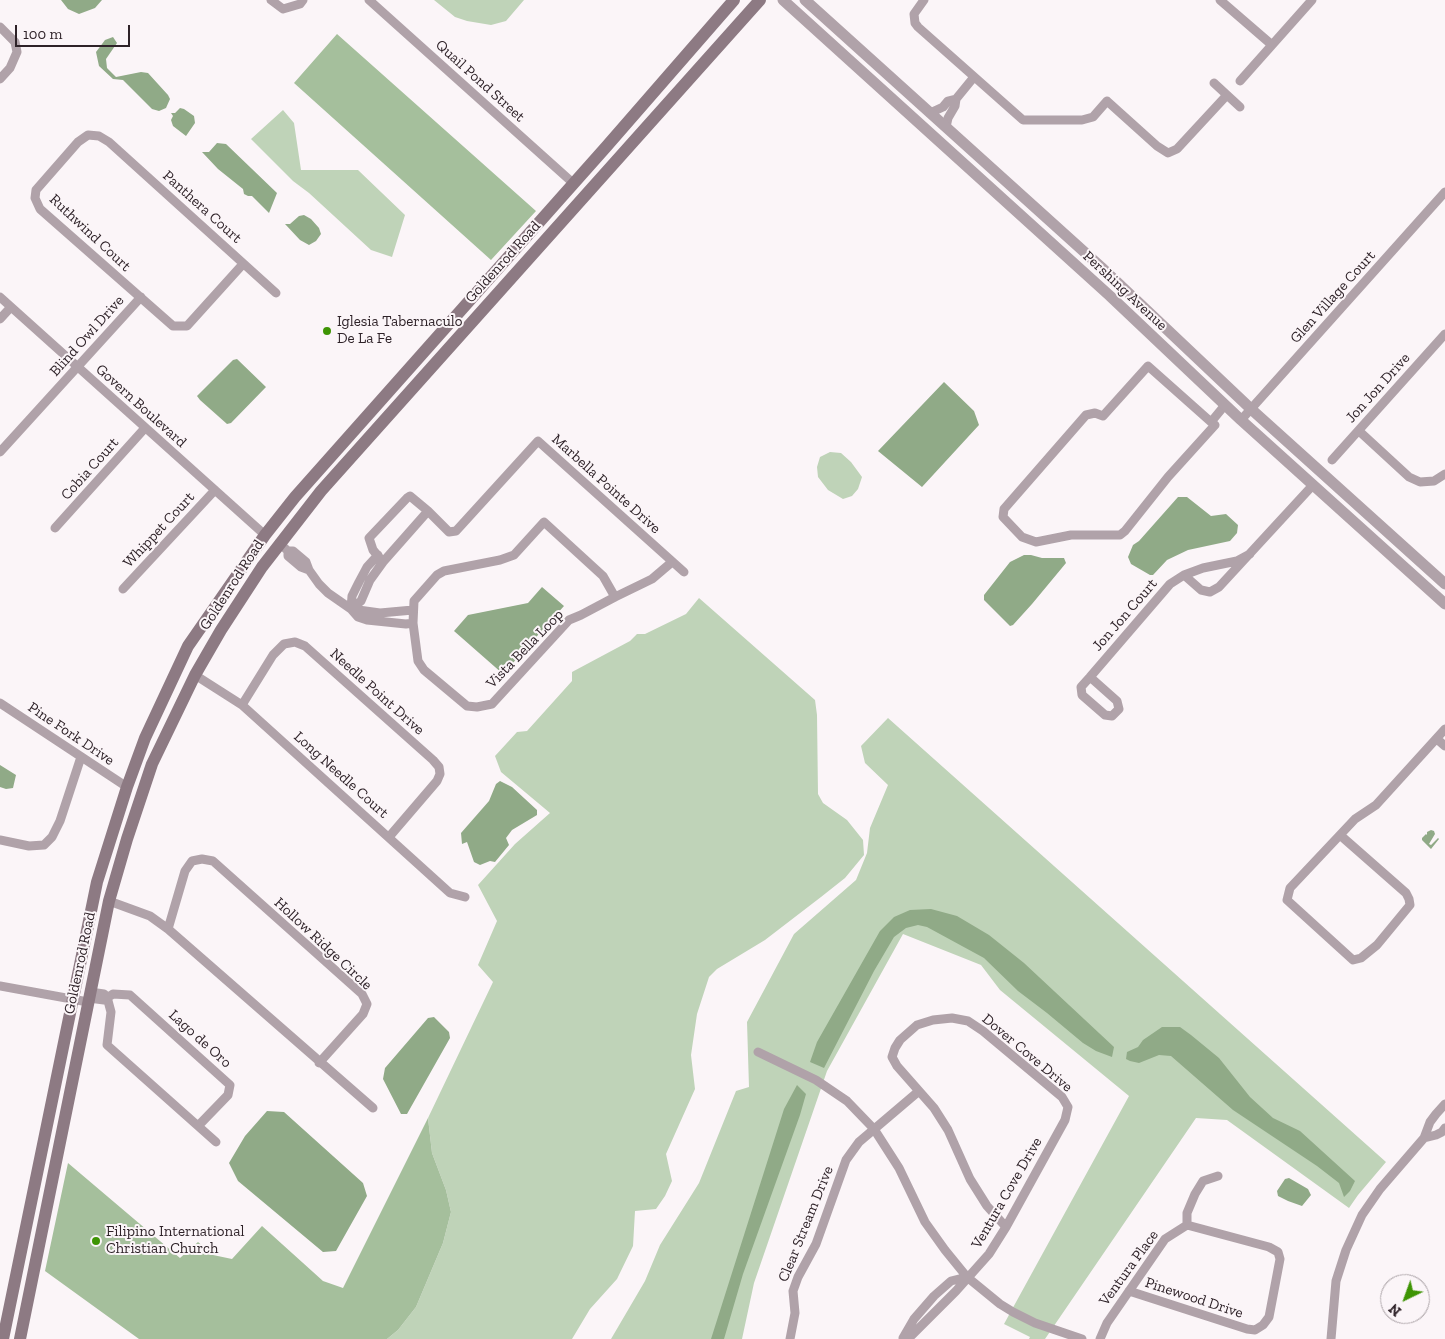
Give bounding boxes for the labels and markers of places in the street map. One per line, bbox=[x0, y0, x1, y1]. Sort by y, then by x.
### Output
place label: Iglesia Tabernaculo De La Fe bbox=[337, 313, 463, 348]
marker: Iglesia Tabernaculo De La Fe bbox=[321, 325, 333, 337]
place label: Filipino International Christian Church bbox=[106, 1223, 244, 1258]
marker: Filipino International Christian Church bbox=[90, 1235, 102, 1247]

